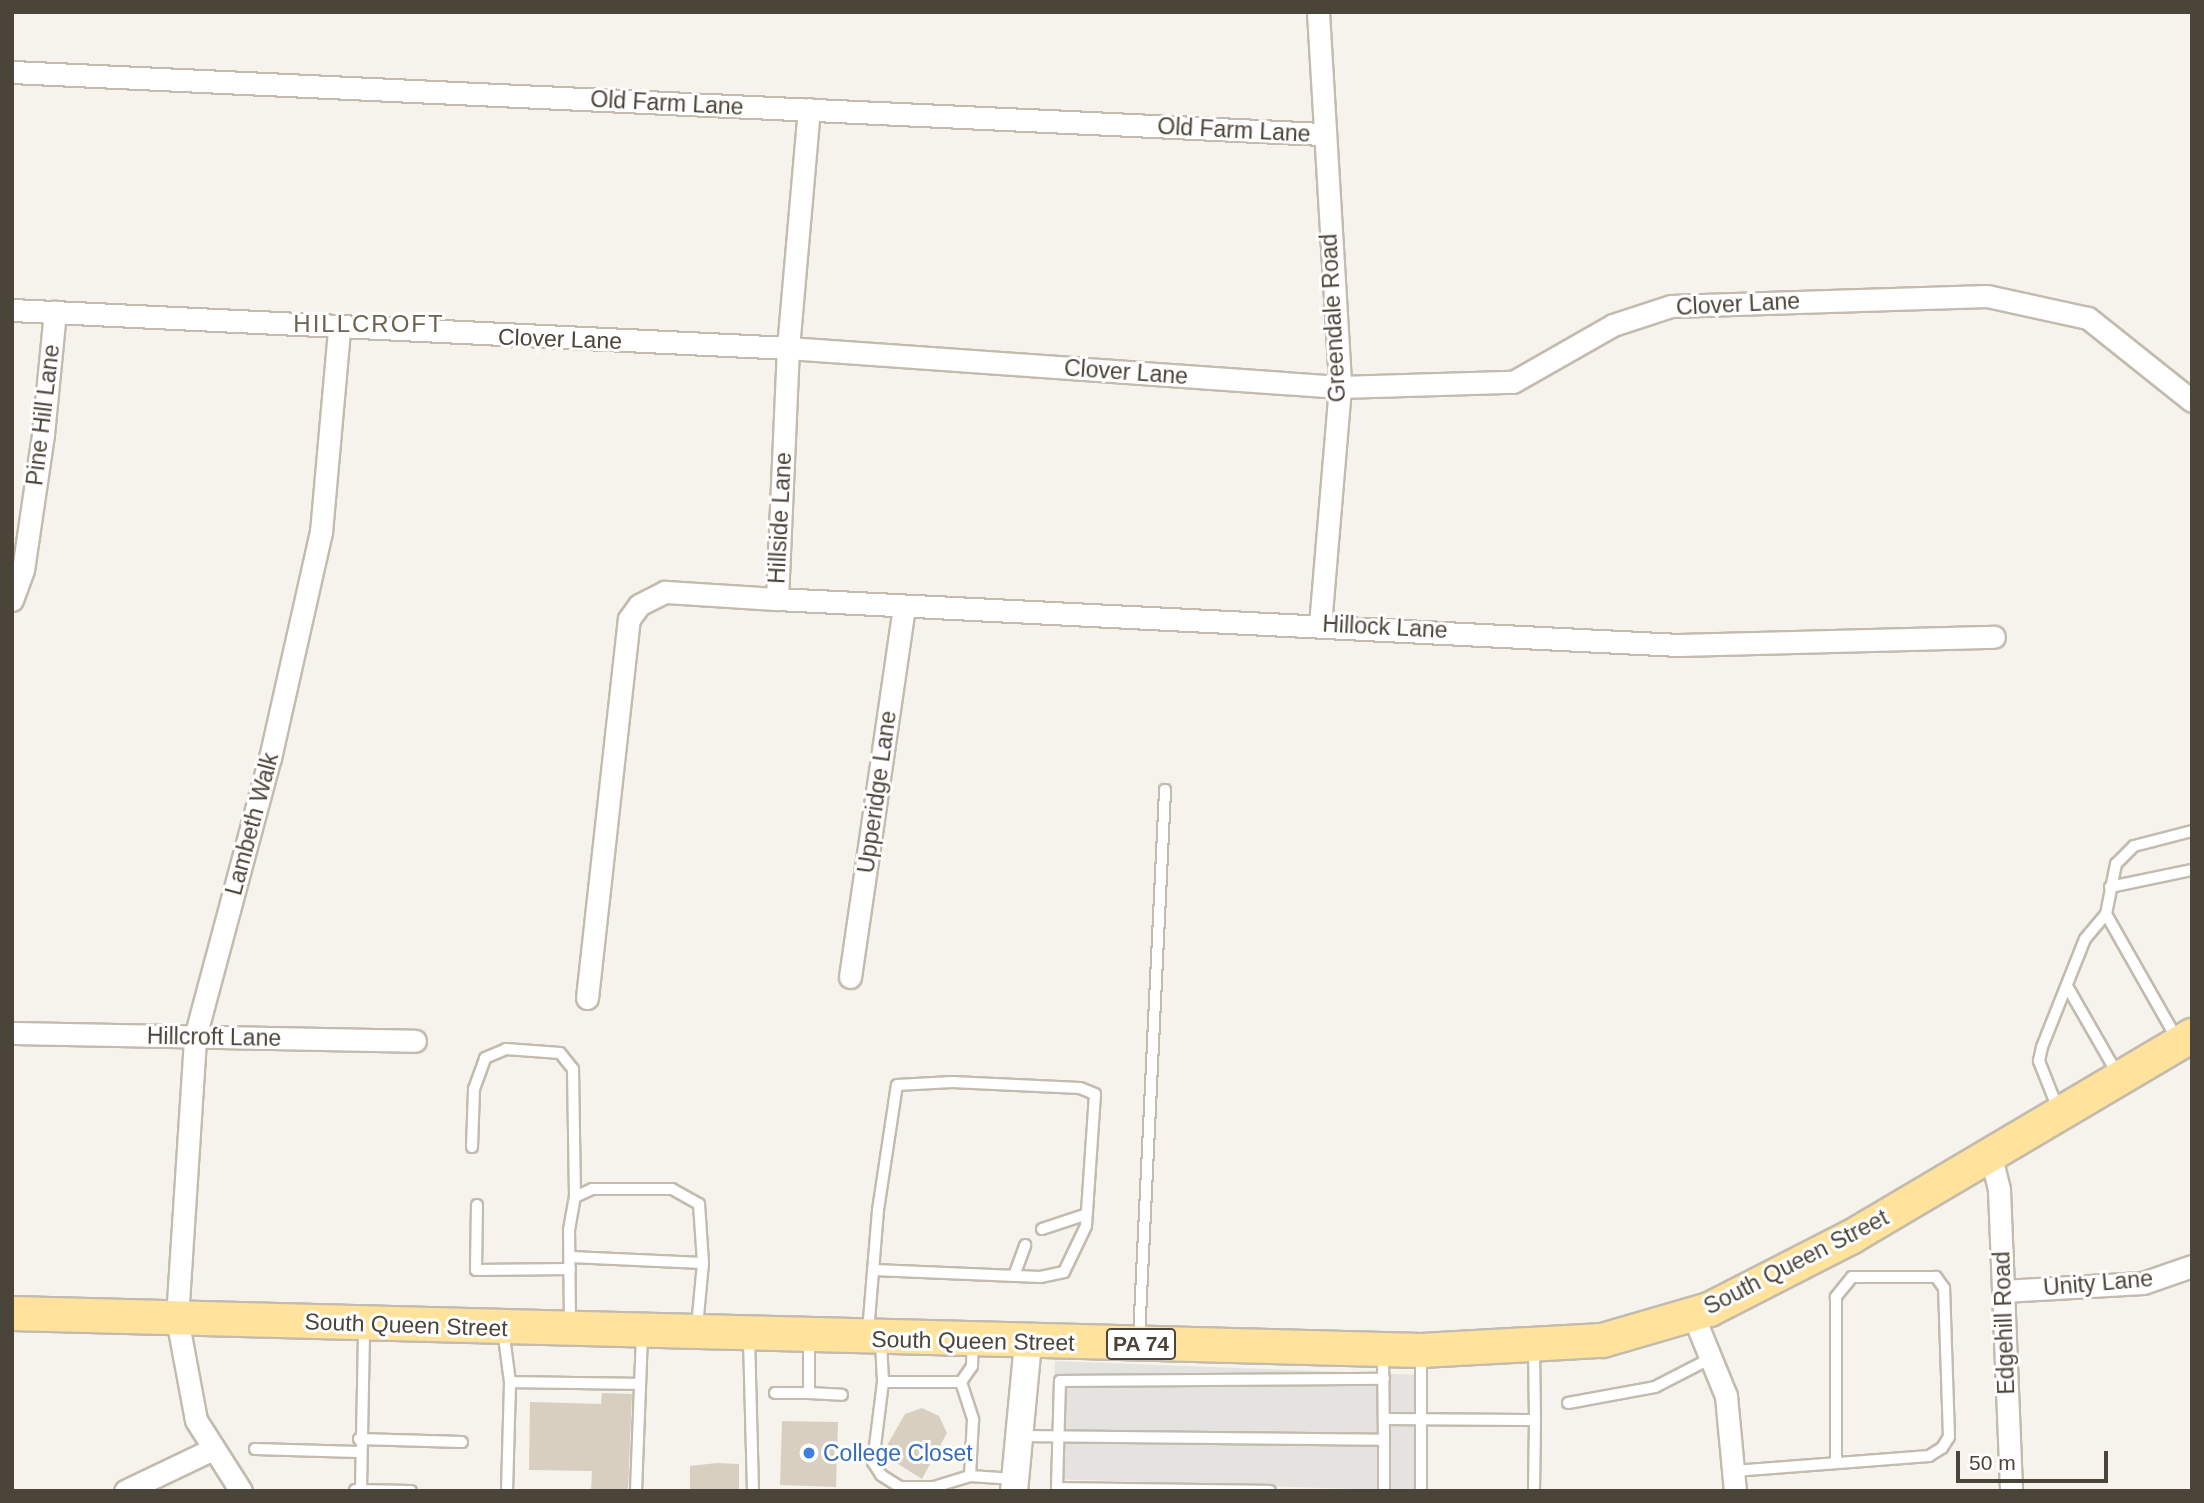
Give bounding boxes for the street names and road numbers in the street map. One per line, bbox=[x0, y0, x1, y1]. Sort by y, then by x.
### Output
street label: Old Farm Lane bbox=[590, 85, 744, 121]
street label: Old Farm Lane bbox=[1157, 112, 1311, 148]
street label: Greendale Road bbox=[1315, 233, 1351, 403]
street label: Clover Lane bbox=[1675, 287, 1801, 321]
street label: Clover Lane bbox=[498, 323, 622, 355]
street label: Pine Hill Lane bbox=[21, 343, 65, 487]
street label: Clover Lane bbox=[1063, 354, 1189, 390]
street label: Hillside Lane bbox=[763, 452, 797, 584]
street label: Hillock Lane bbox=[1322, 610, 1448, 644]
street label: Upperidge Lane bbox=[852, 709, 902, 875]
street label: Lambeth Walk bbox=[220, 750, 284, 898]
street label: Hillcroft Lane bbox=[147, 1022, 281, 1052]
street label: South Queen Street bbox=[1699, 1204, 1893, 1320]
street label: Edgehill Road bbox=[1988, 1251, 2020, 1395]
street label: Unity Lane bbox=[2042, 1264, 2154, 1302]
street label: South Queen Street bbox=[304, 1308, 508, 1342]
street label: South Queen Street bbox=[871, 1325, 1075, 1357]
road number: PA 74 bbox=[1104, 1326, 1178, 1362]

